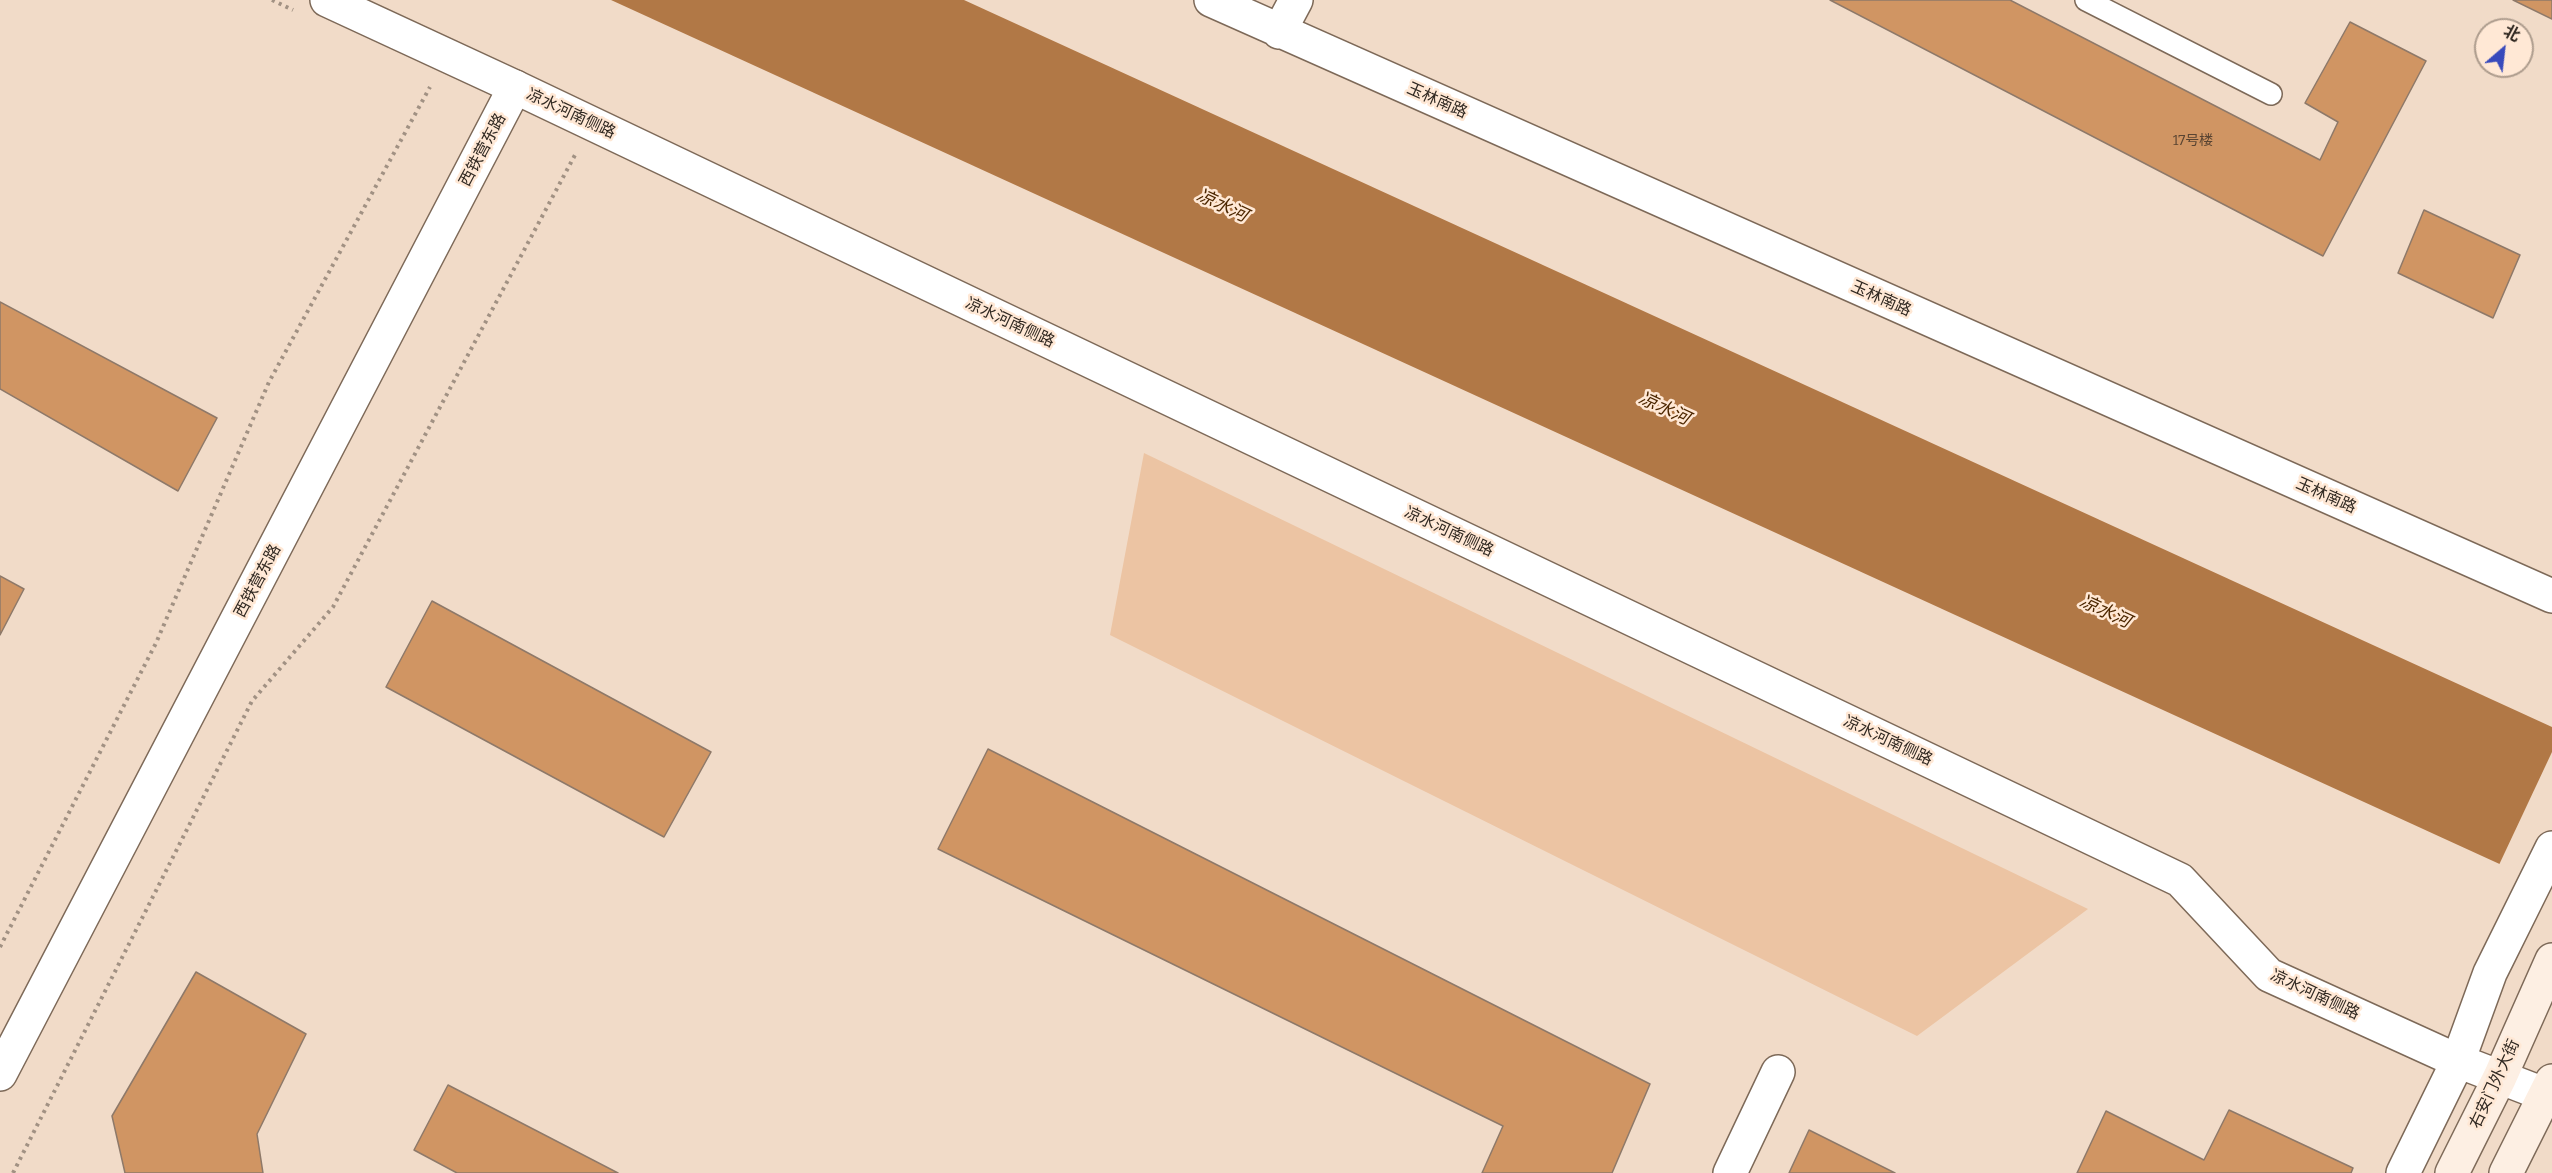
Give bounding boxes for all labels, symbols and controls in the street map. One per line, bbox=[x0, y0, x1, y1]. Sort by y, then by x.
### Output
north arrow bbox=[2474, 18, 2534, 78]
text: 北 bbox=[2500, 21, 2523, 46]
street label: 玉林南路 bbox=[1404, 79, 1470, 123]
street label: 凉水河南侧路 bbox=[523, 85, 619, 143]
street label: 西铁营东路 bbox=[456, 110, 510, 190]
house number: 17号楼 bbox=[2173, 133, 2213, 149]
water label: 凉水河 bbox=[1193, 185, 1251, 227]
street label: 玉林南路 bbox=[1848, 277, 1914, 321]
street label: 凉水河南侧路 bbox=[962, 294, 1058, 352]
water label: 凉水河 bbox=[1635, 388, 1693, 430]
street label: 玉林南路 bbox=[2293, 474, 2359, 518]
street label: 凉水河南侧路 bbox=[1401, 503, 1497, 561]
street label: 西铁营东路 bbox=[231, 541, 285, 621]
water label: 凉水河 bbox=[2076, 591, 2134, 633]
street label: 凉水河南侧路 bbox=[1840, 712, 1936, 770]
street label: 凉水河南侧路 bbox=[2267, 966, 2363, 1024]
street label: 右安门外大街 bbox=[2466, 1036, 2524, 1132]

